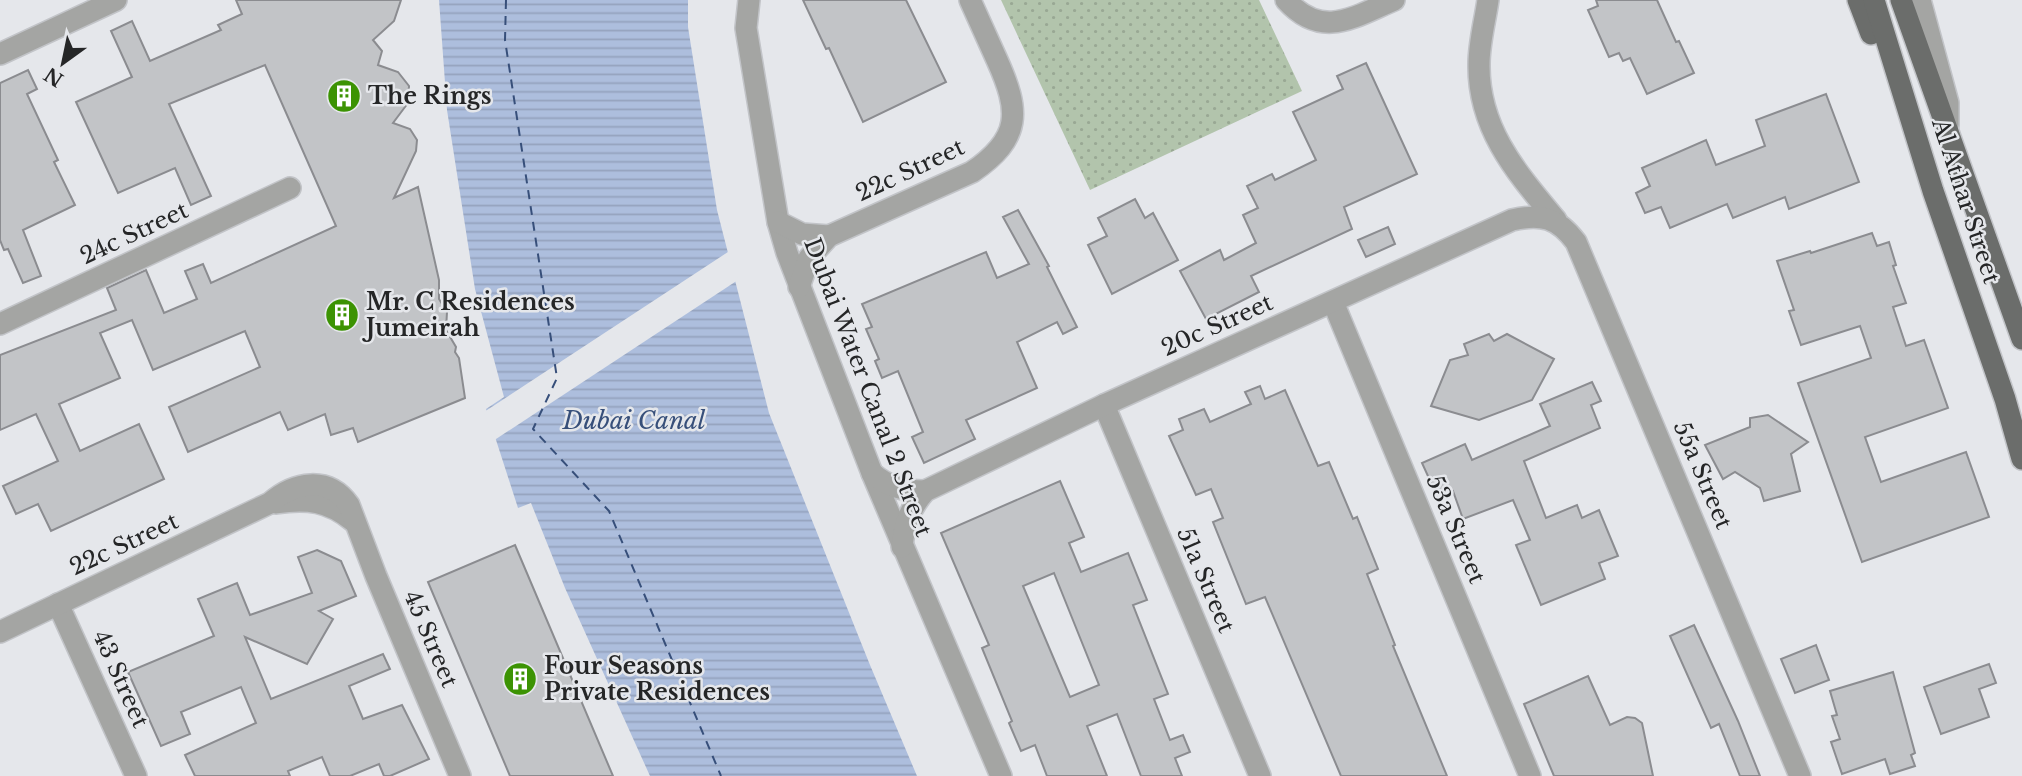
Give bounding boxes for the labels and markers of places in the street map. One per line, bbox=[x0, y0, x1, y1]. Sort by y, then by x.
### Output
building icon: The Rings bbox=[325, 77, 363, 115]
place label: The Rings bbox=[368, 82, 492, 110]
place label: Mr. C Residences Jumeirah bbox=[362, 288, 575, 342]
building icon: Mr. C Residences Jumeirah bbox=[323, 296, 361, 334]
place label: Four Seasons Private Residences bbox=[544, 652, 770, 706]
building icon: Four Seasons Private Residences bbox=[501, 660, 539, 698]

